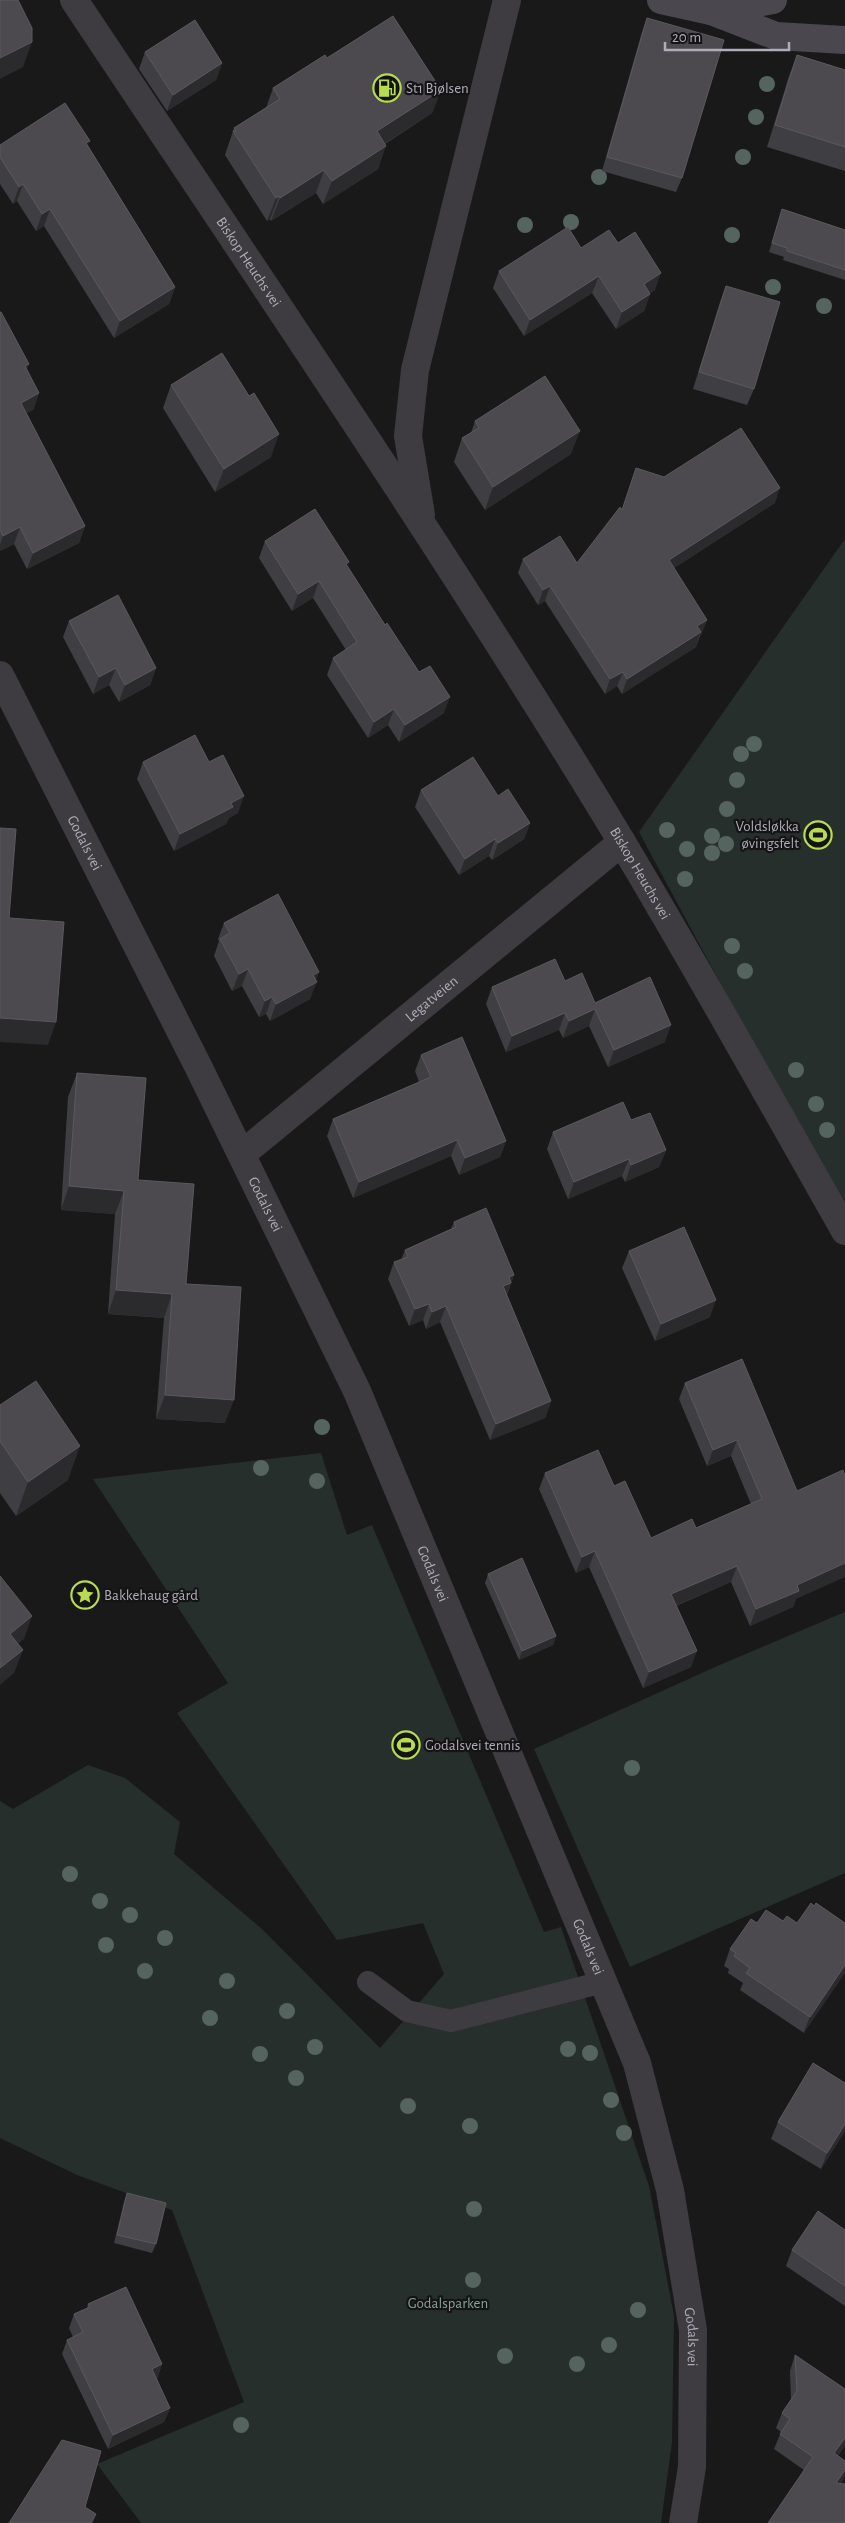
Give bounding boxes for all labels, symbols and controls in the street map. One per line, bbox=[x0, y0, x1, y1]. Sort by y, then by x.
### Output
scale bar bbox=[665, 20, 789, 52]
text: 20 m bbox=[672, 30, 701, 45]
fuel station icon: St1 Bjølsen bbox=[372, 73, 402, 103]
place label: St1 Bjølsen bbox=[406, 81, 469, 96]
street label: Biskop Heuchs vei bbox=[213, 215, 284, 310]
street label: Godals vei bbox=[64, 813, 105, 873]
place label: Voldsløkka øvingsfelt bbox=[735, 819, 799, 851]
sports icon: Voldsløkka øvingsfelt bbox=[803, 820, 833, 850]
street label: Biskop Heuchs vei bbox=[607, 825, 673, 922]
street label: Legatveien bbox=[403, 973, 461, 1025]
street label: Godals vei bbox=[245, 1174, 285, 1234]
street label: Godals vei bbox=[414, 1544, 451, 1604]
place icon: Bakkehaug gård bbox=[70, 1580, 100, 1610]
place label: Bakkehaug gård bbox=[104, 1588, 198, 1603]
sports icon: Godalsvei tennis bbox=[391, 1730, 421, 1760]
place label: Godalsvei tennis bbox=[425, 1738, 520, 1753]
street label: Godals vei bbox=[570, 1917, 606, 1977]
park label: Godalsparken bbox=[408, 2296, 488, 2311]
street label: Godals vei bbox=[681, 2306, 700, 2367]

